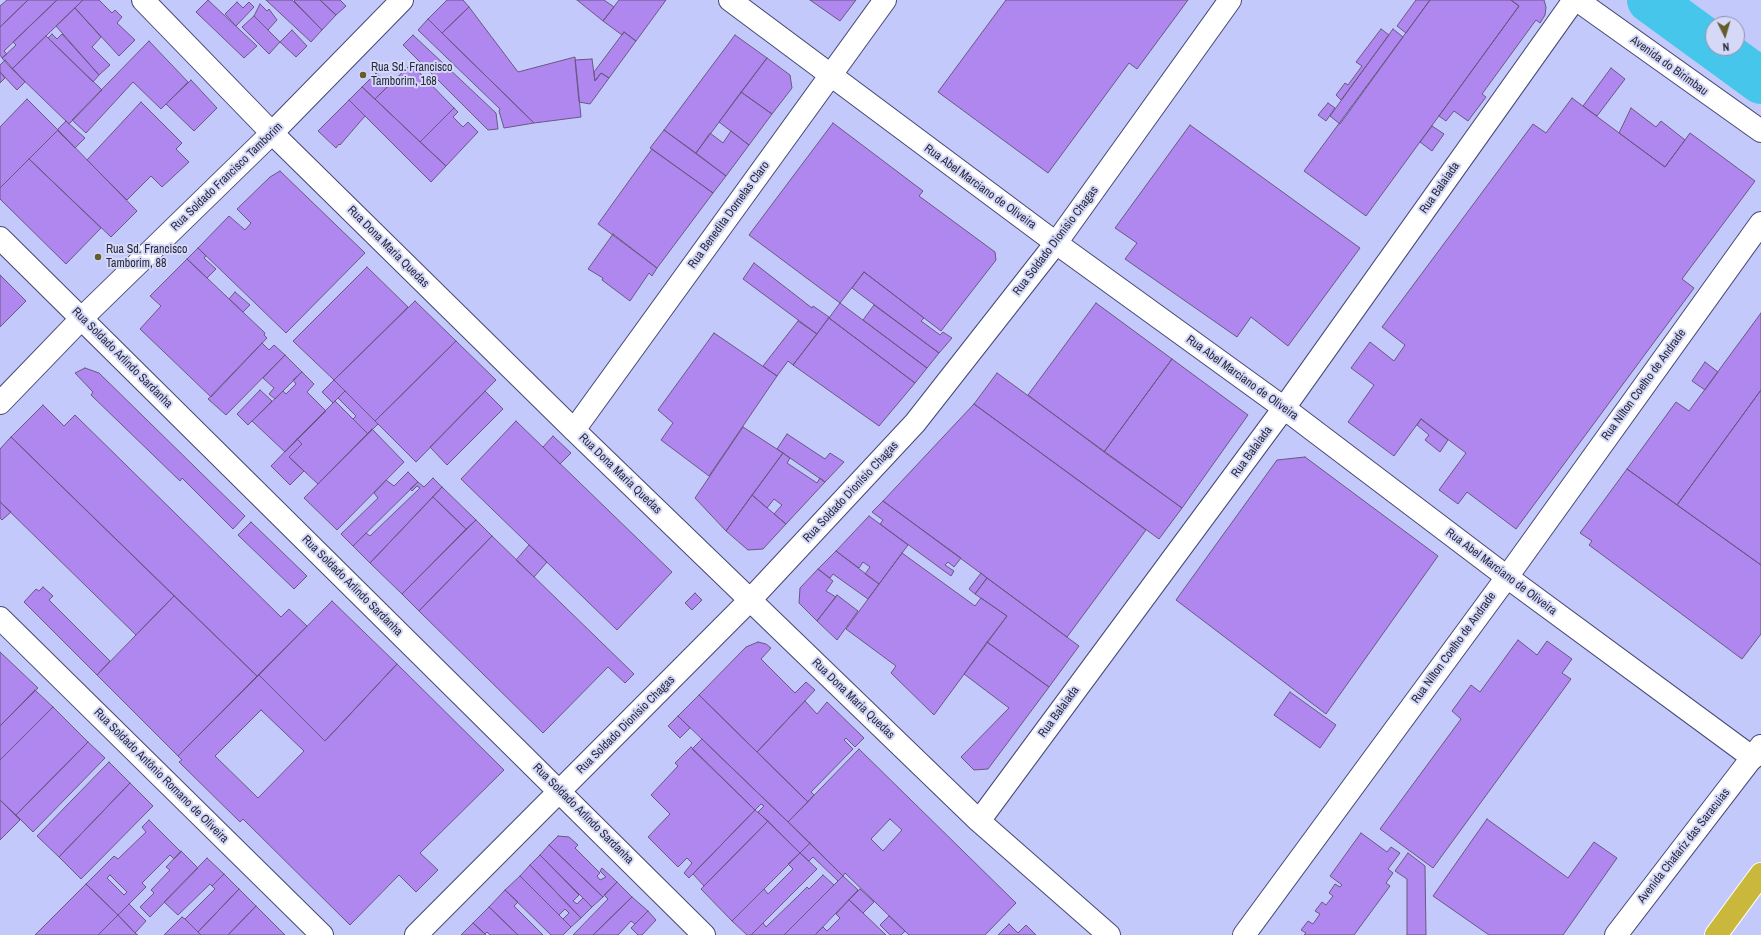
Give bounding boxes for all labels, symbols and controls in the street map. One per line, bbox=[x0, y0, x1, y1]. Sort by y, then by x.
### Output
north arrow bbox=[1705, 16, 1745, 56]
street label: Avenida do Birimbau bbox=[1627, 33, 1711, 99]
text: N bbox=[1722, 40, 1730, 54]
place label: Rua Sd. Francisco Tamborim, 168 bbox=[371, 61, 452, 89]
marker: Rua Sd. Francisco Tamborim, 168 bbox=[358, 70, 368, 80]
street label: Rua Soldado Francisco Tamborim bbox=[168, 120, 286, 234]
street label: Rua Abel Marciano de Oliveira bbox=[921, 141, 1039, 233]
street label: Rua Benedita Dornelas Claro bbox=[685, 159, 773, 271]
street label: Rua Balaiada bbox=[1417, 159, 1463, 217]
street label: Rua Soldado Dionísio Chagas bbox=[1010, 184, 1102, 298]
street label: Rua Dona Maria Quedas bbox=[344, 203, 432, 291]
place label: Rua Sd. Francisco Tamborim, 88 bbox=[106, 243, 187, 271]
marker: Rua Sd. Francisco Tamborim, 88 bbox=[93, 252, 103, 262]
street label: Rua Soldado Arlindo Sardanha bbox=[69, 305, 175, 411]
street label: Rua Nílton Coelho de Andrade bbox=[1599, 327, 1689, 443]
street label: Rua Abel Marciano de Oliveira bbox=[1183, 332, 1301, 424]
street label: Rua Balaiada bbox=[1229, 424, 1275, 480]
street label: Rua Dona Maria Quedas bbox=[576, 431, 664, 517]
street label: Rua Soldado Dionísio Chagas bbox=[800, 438, 902, 546]
street label: Rua Abel Marciano de Oliveira bbox=[1443, 526, 1559, 618]
street label: Rua Soldado Arlindo Sardanha bbox=[299, 533, 405, 639]
street label: Rua Nílton Coelho de Andrade bbox=[1409, 590, 1499, 706]
street label: Rua Dona Maria Quedas bbox=[809, 656, 897, 742]
street label: Rua Soldado Dionísio Chagas bbox=[574, 673, 678, 777]
street label: Rua Balaiada bbox=[1036, 684, 1082, 740]
street label: Rua Soldado Antônio Romano de Oliveira bbox=[91, 706, 231, 846]
street label: Rua Soldado Arlindo Sardanha bbox=[530, 761, 636, 867]
street label: Avenida Chafariz das Saracuias bbox=[1635, 786, 1733, 906]

